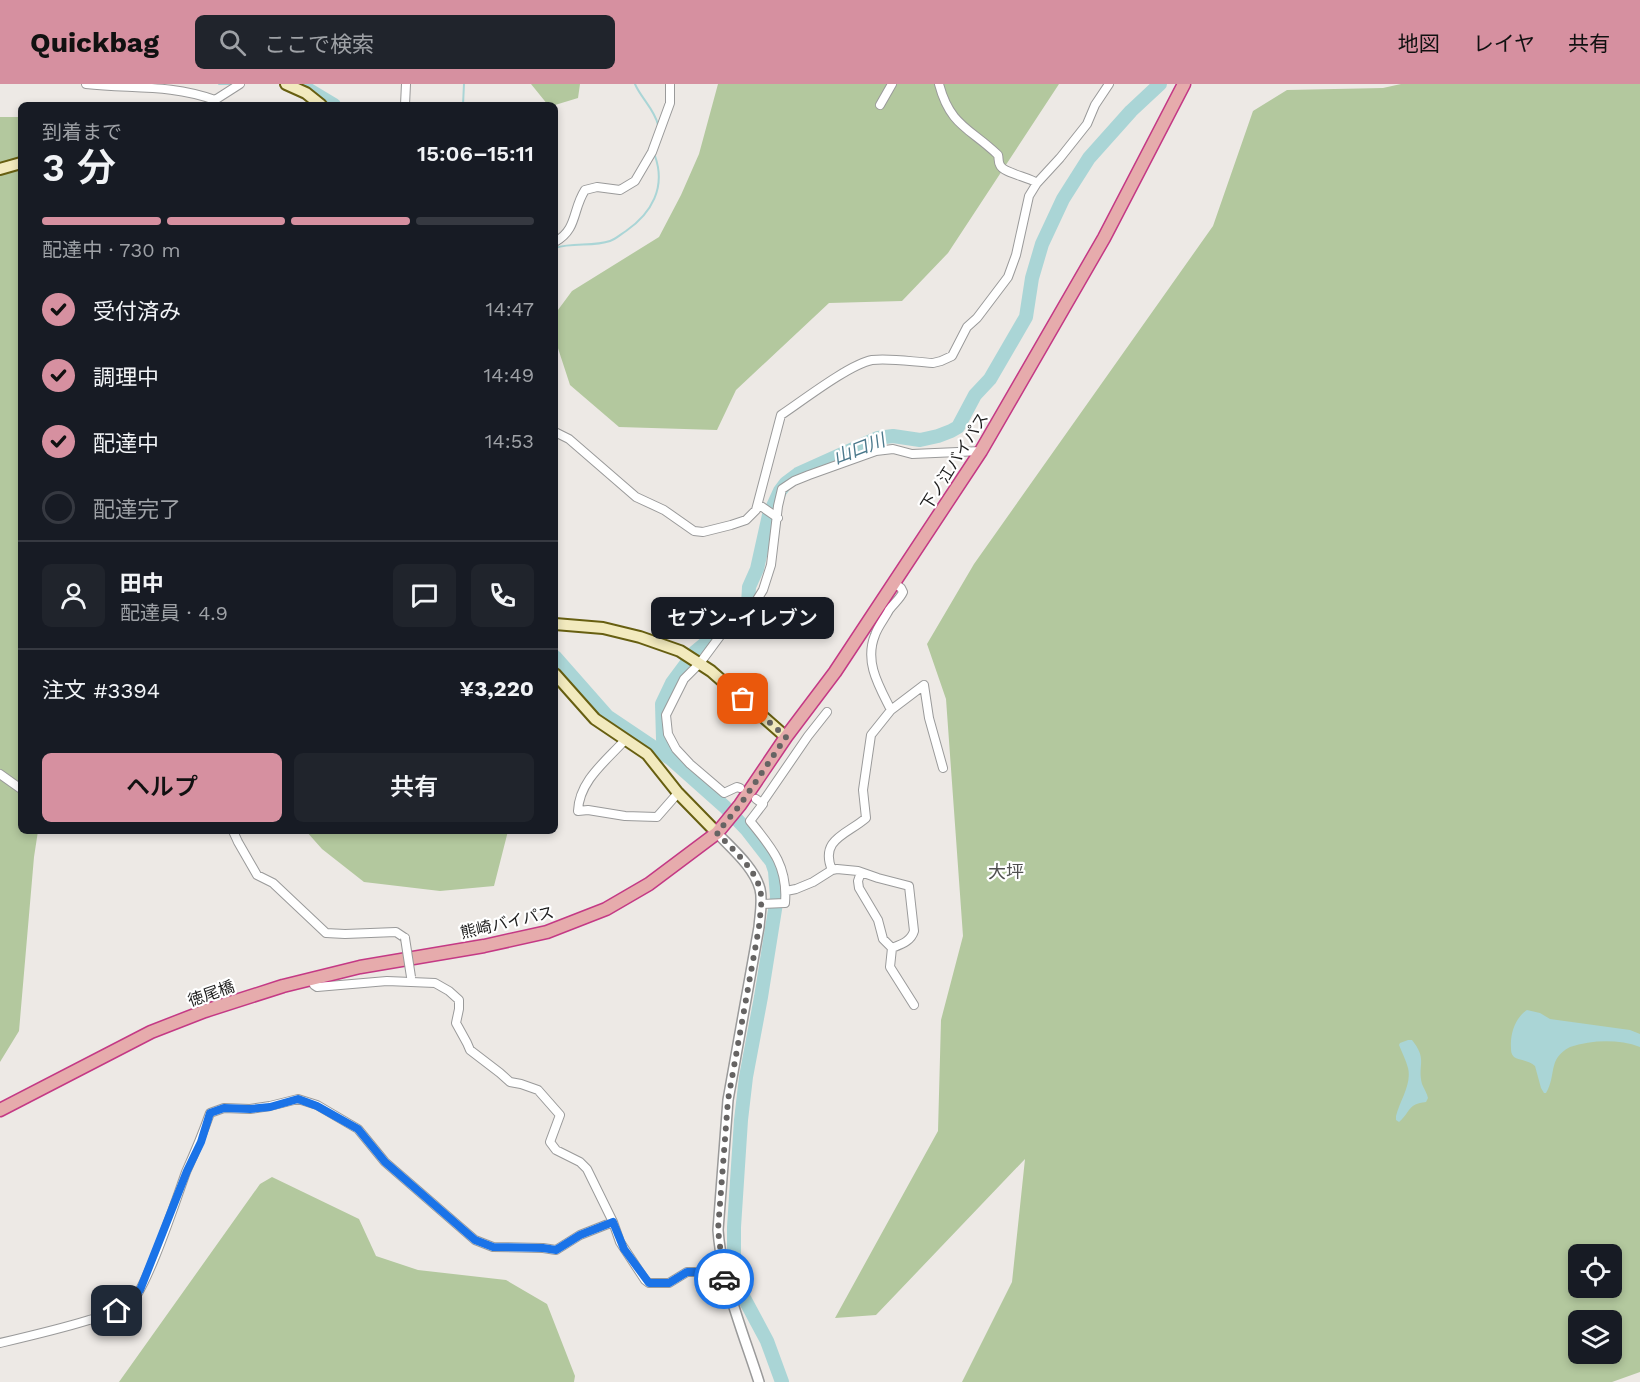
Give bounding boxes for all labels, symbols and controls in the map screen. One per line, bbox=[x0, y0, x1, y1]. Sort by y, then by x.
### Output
search box bbox=[195, 15, 615, 69]
text: Quickbag bbox=[30, 26, 159, 59]
icon: search bbox=[216, 26, 249, 59]
text: 地図 bbox=[1398, 31, 1440, 56]
text: レイヤ bbox=[1473, 31, 1535, 56]
text: 共有 bbox=[1568, 31, 1610, 56]
text: ここで検索 bbox=[264, 32, 374, 57]
text: 到着まで bbox=[42, 120, 122, 144]
text: 15:06–15:11 bbox=[417, 141, 534, 166]
text: 3 分 bbox=[42, 145, 116, 190]
text: 配達中 · 730 m bbox=[42, 238, 181, 262]
icon: check bbox=[42, 293, 75, 326]
text: 14:47 bbox=[486, 297, 534, 321]
text: 受付済み bbox=[93, 299, 181, 324]
icon: check bbox=[42, 359, 75, 392]
text: 14:49 bbox=[484, 363, 534, 387]
text: 調理中 bbox=[93, 365, 159, 390]
street label: 下ノ江バイパス bbox=[917, 409, 992, 514]
icon: check bbox=[42, 425, 75, 458]
water label: 山口川 bbox=[830, 428, 890, 468]
text: 14:53 bbox=[485, 429, 534, 453]
text: 配達中 bbox=[93, 431, 159, 456]
text: 配達完了 bbox=[93, 497, 181, 522]
button: person bbox=[42, 564, 105, 627]
button: chat bbox=[393, 564, 456, 627]
button: phone bbox=[471, 564, 534, 627]
text: 田中 bbox=[120, 571, 164, 596]
callout: セブン-イレブン bbox=[652, 597, 834, 639]
text: 配達員 · 4.9 bbox=[120, 601, 228, 625]
text: セブン-イレブン bbox=[667, 606, 818, 630]
pin bbox=[717, 673, 768, 724]
text: ¥3,220 bbox=[460, 676, 534, 701]
text: 注文 #3394 bbox=[42, 678, 160, 703]
icon: bag bbox=[726, 682, 759, 715]
button: ヘルプ bbox=[42, 753, 282, 822]
button: 共有 bbox=[294, 753, 534, 822]
district label: 大坪 bbox=[988, 861, 1024, 882]
street label: 熊崎バイパス bbox=[458, 902, 556, 943]
street label: 徳尾橋 bbox=[185, 977, 237, 1010]
map controls bbox=[1568, 1244, 1622, 1364]
button: locate bbox=[1568, 1244, 1622, 1298]
courier bbox=[694, 1249, 754, 1309]
icon: car bbox=[708, 1263, 741, 1296]
pin bbox=[91, 1285, 142, 1336]
icon: home bbox=[100, 1294, 133, 1327]
button: layers bbox=[1568, 1310, 1622, 1364]

